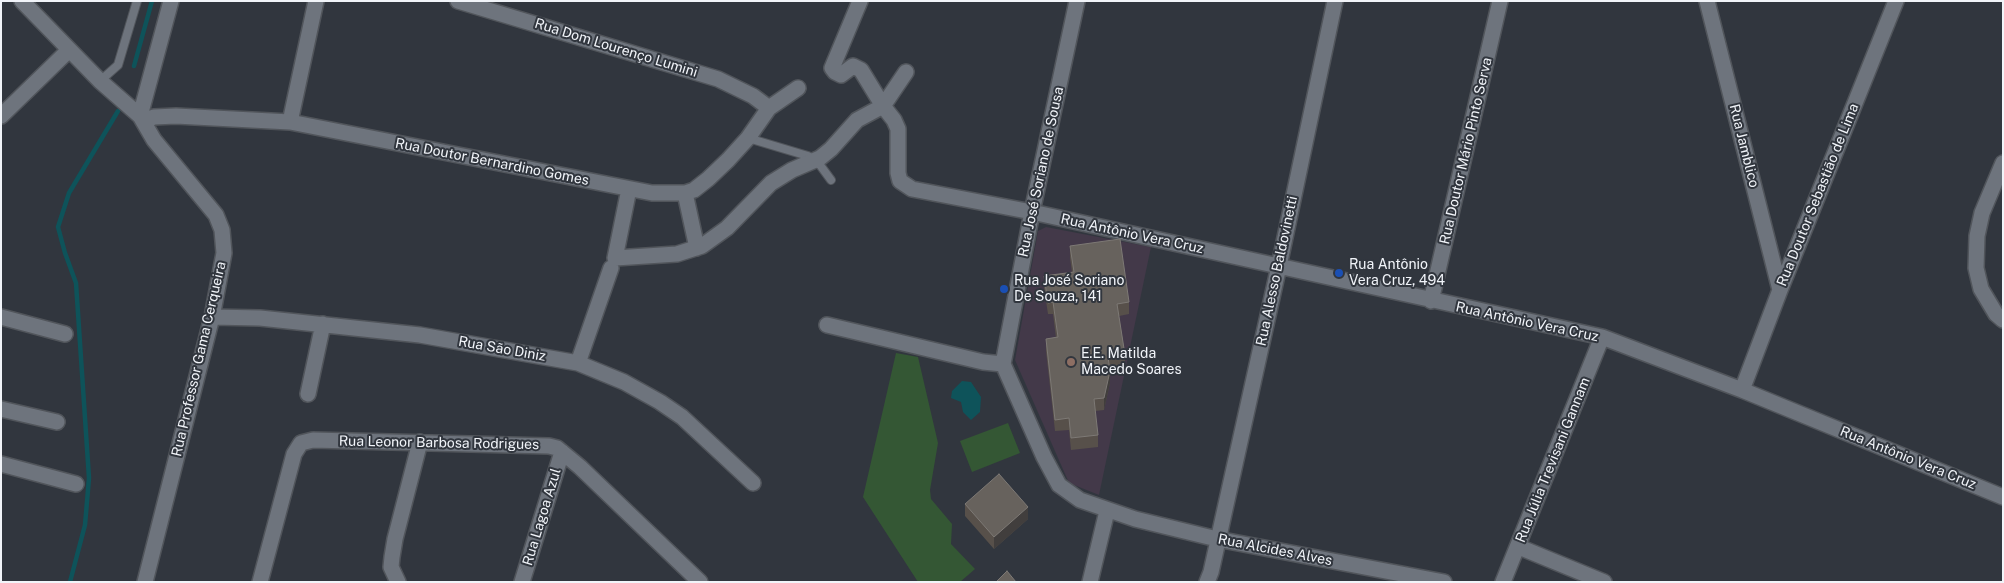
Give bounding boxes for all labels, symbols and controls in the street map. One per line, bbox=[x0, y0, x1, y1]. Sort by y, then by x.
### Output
street label: Rua Dom Lourenço Lumini bbox=[532, 15, 700, 81]
street label: Rua Doutor Mário Pinto Serva bbox=[1436, 56, 1496, 246]
street label: Rua José Soriano de Sousa bbox=[1015, 85, 1067, 259]
street label: Rua Doutor Sebastião de Lima bbox=[1774, 101, 1862, 289]
street label: Rua Jamblico bbox=[1726, 103, 1762, 189]
street label: Rua Doutor Bernardino Gomes bbox=[394, 135, 590, 189]
street label: Rua Alesso Baldovinetti bbox=[1253, 194, 1301, 348]
street label: Rua Antônio Vera Cruz bbox=[1059, 211, 1205, 257]
place label: Rua Antônio Vera Cruz, 494 bbox=[1349, 257, 1445, 290]
street label: Rua Professor Gama Cerqueira bbox=[168, 260, 230, 458]
marker: Rua Antônio Vera Cruz, 494 bbox=[1333, 267, 1345, 279]
place label: Rua José Soriano De Souza, 141 bbox=[1014, 273, 1124, 306]
marker: Rua José Soriano De Souza, 141 bbox=[998, 283, 1010, 295]
street label: Rua Antônio Vera Cruz bbox=[1454, 299, 1600, 345]
street label: Rua São Diniz bbox=[457, 333, 547, 365]
place label: E.E. Matilda Macedo Soares bbox=[1081, 346, 1182, 378]
marker: E.E. Matilda Macedo Soares bbox=[1065, 356, 1077, 368]
street label: Rua Júlia Trevisani Gannam bbox=[1512, 375, 1594, 545]
street label: Rua Antônio Vera Cruz bbox=[1837, 423, 1979, 493]
street label: Rua Leonor Barbosa Rodrigues bbox=[339, 433, 539, 453]
street label: Rua Lagoa Azul bbox=[519, 466, 565, 568]
street label: Rua Alcides Alves bbox=[1216, 531, 1334, 569]

